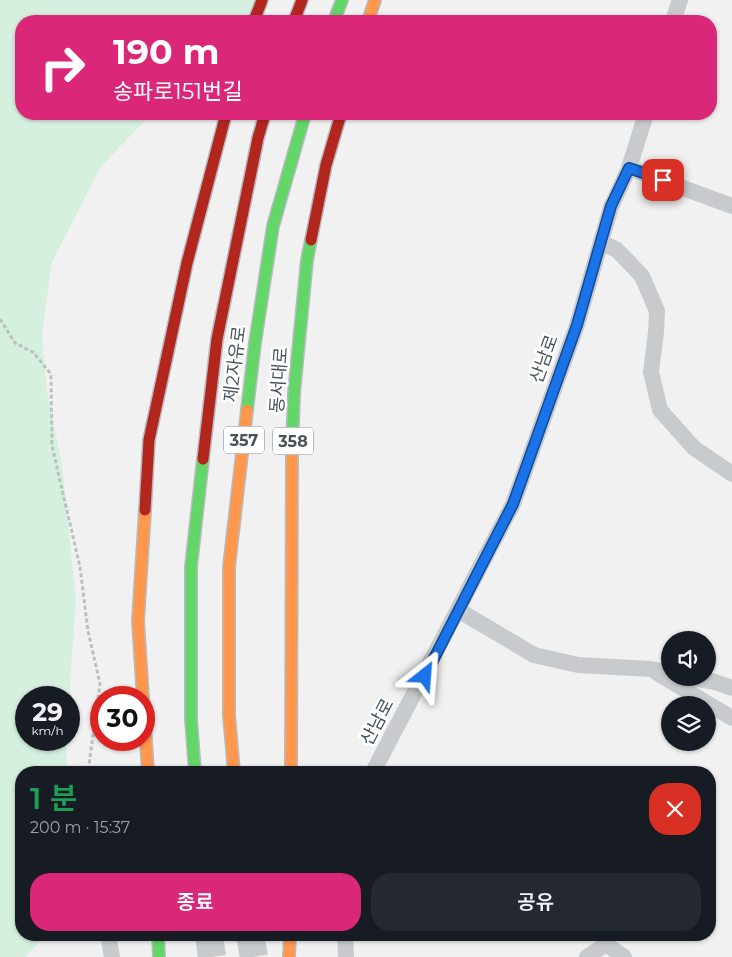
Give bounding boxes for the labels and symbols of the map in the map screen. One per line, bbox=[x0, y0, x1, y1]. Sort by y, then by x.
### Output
pin bbox=[642, 159, 684, 201]
street label: 제2자유로 bbox=[219, 325, 251, 403]
street label: 산남로 bbox=[525, 332, 563, 386]
street label: 동서대로 bbox=[266, 346, 292, 414]
road number: 357 bbox=[224, 426, 264, 454]
road number: 358 bbox=[273, 428, 313, 454]
position arrow bbox=[398, 649, 450, 701]
speed limit sign: 30 bbox=[90, 686, 155, 751]
street label: 산남로 bbox=[356, 695, 398, 749]

